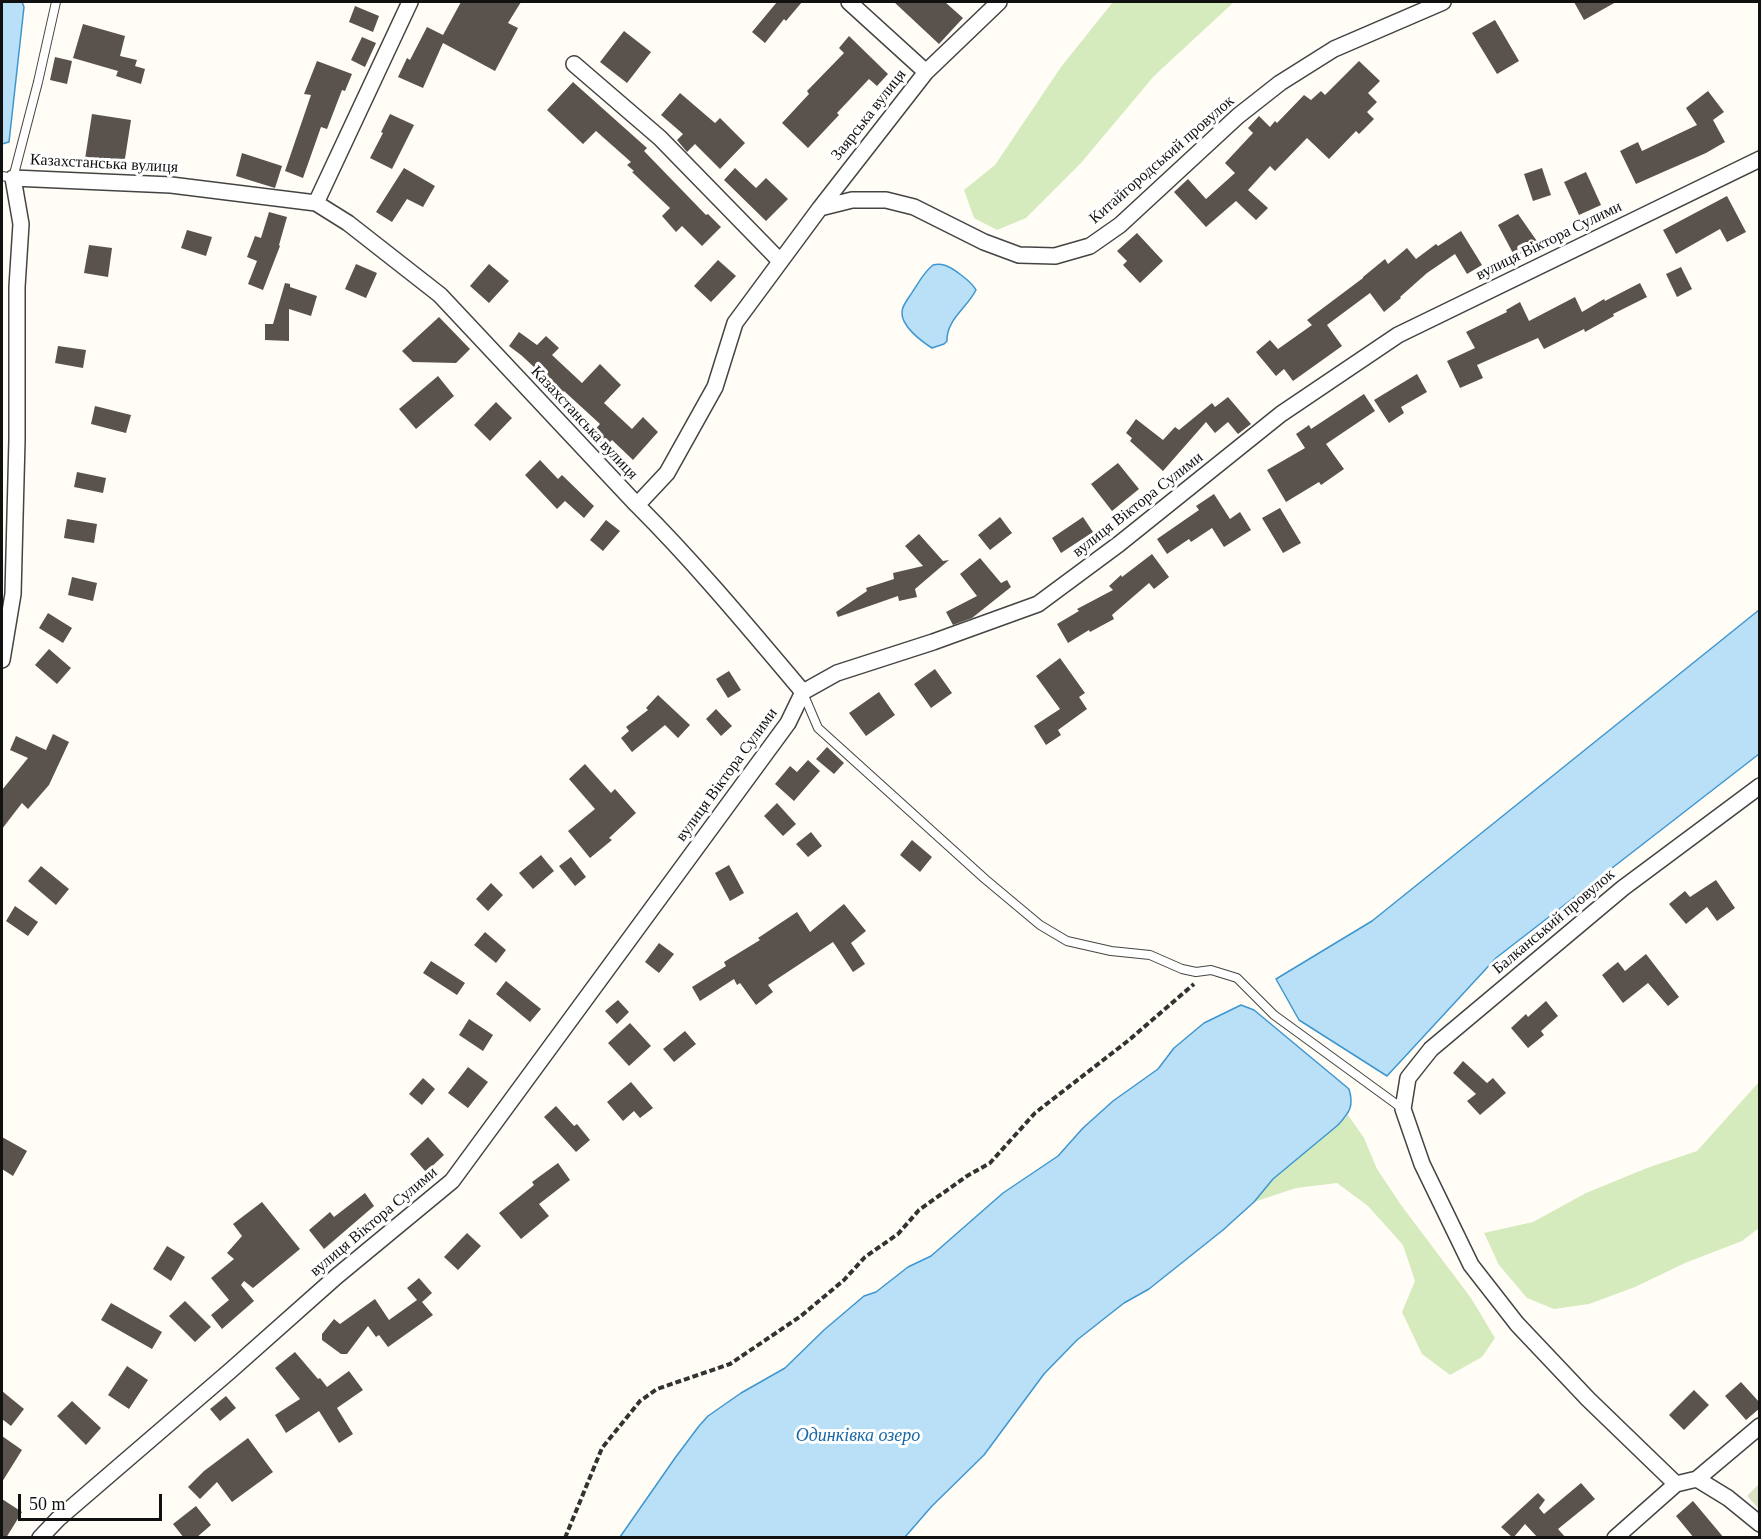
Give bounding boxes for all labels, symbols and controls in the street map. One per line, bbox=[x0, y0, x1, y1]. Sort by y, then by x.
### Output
street label: Заярська вулиця bbox=[827, 66, 911, 164]
street label: Китайгородський провулок bbox=[1086, 92, 1238, 228]
street label: Казахстанська вулиця bbox=[29, 151, 179, 177]
street label: вулиця Віктора Сулими bbox=[1473, 197, 1625, 285]
street label: Казахстанська вулиця bbox=[526, 362, 642, 484]
street label: вулиця Віктора Сулими bbox=[1069, 448, 1207, 562]
street label: вулиця Віктора Сулими bbox=[672, 705, 782, 845]
street label: Балканський провулок bbox=[1489, 865, 1619, 979]
street label: вулиця Віктора Сулими bbox=[306, 1163, 442, 1281]
water label: Одинківка озеро bbox=[796, 1425, 920, 1447]
scale bar bbox=[21, 1482, 165, 1520]
text: 50 m bbox=[29, 1494, 66, 1514]

